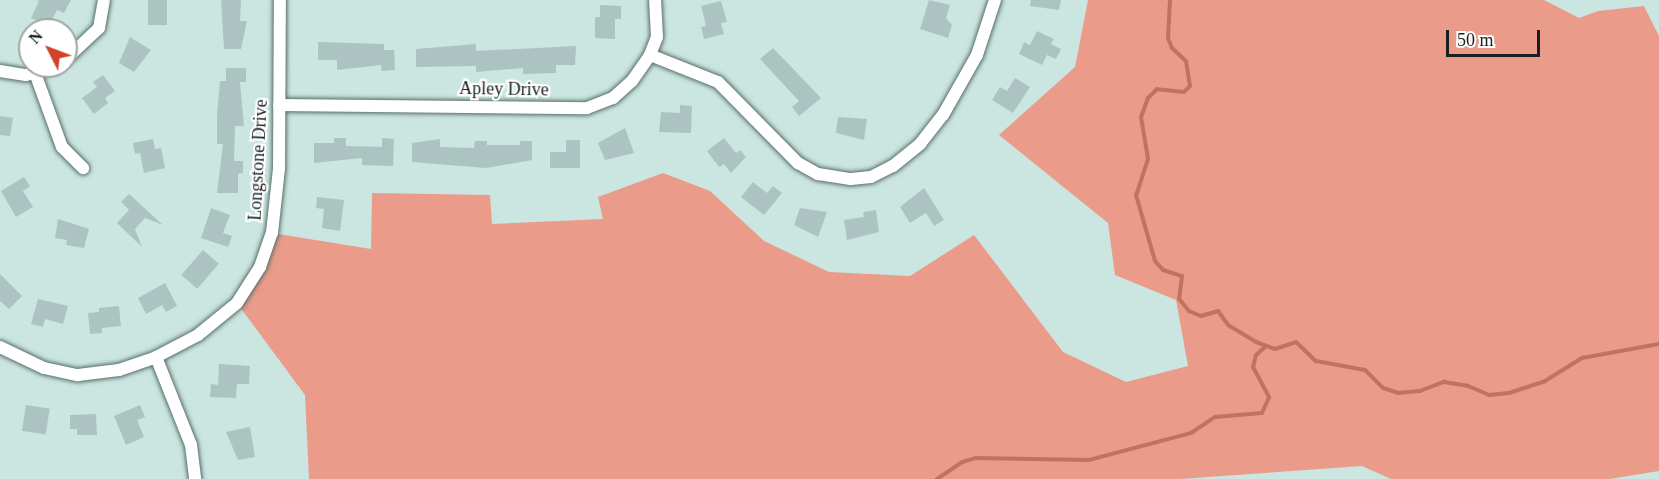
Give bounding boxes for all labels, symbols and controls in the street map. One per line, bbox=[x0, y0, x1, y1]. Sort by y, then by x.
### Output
north arrow bbox=[18, 18, 78, 78]
scale bar bbox=[1449, 18, 1544, 56]
text: N bbox=[26, 27, 46, 47]
text: 50 m bbox=[1457, 30, 1494, 50]
street label: Apley Drive bbox=[459, 77, 549, 101]
street label: Longstone Drive bbox=[244, 99, 272, 221]

